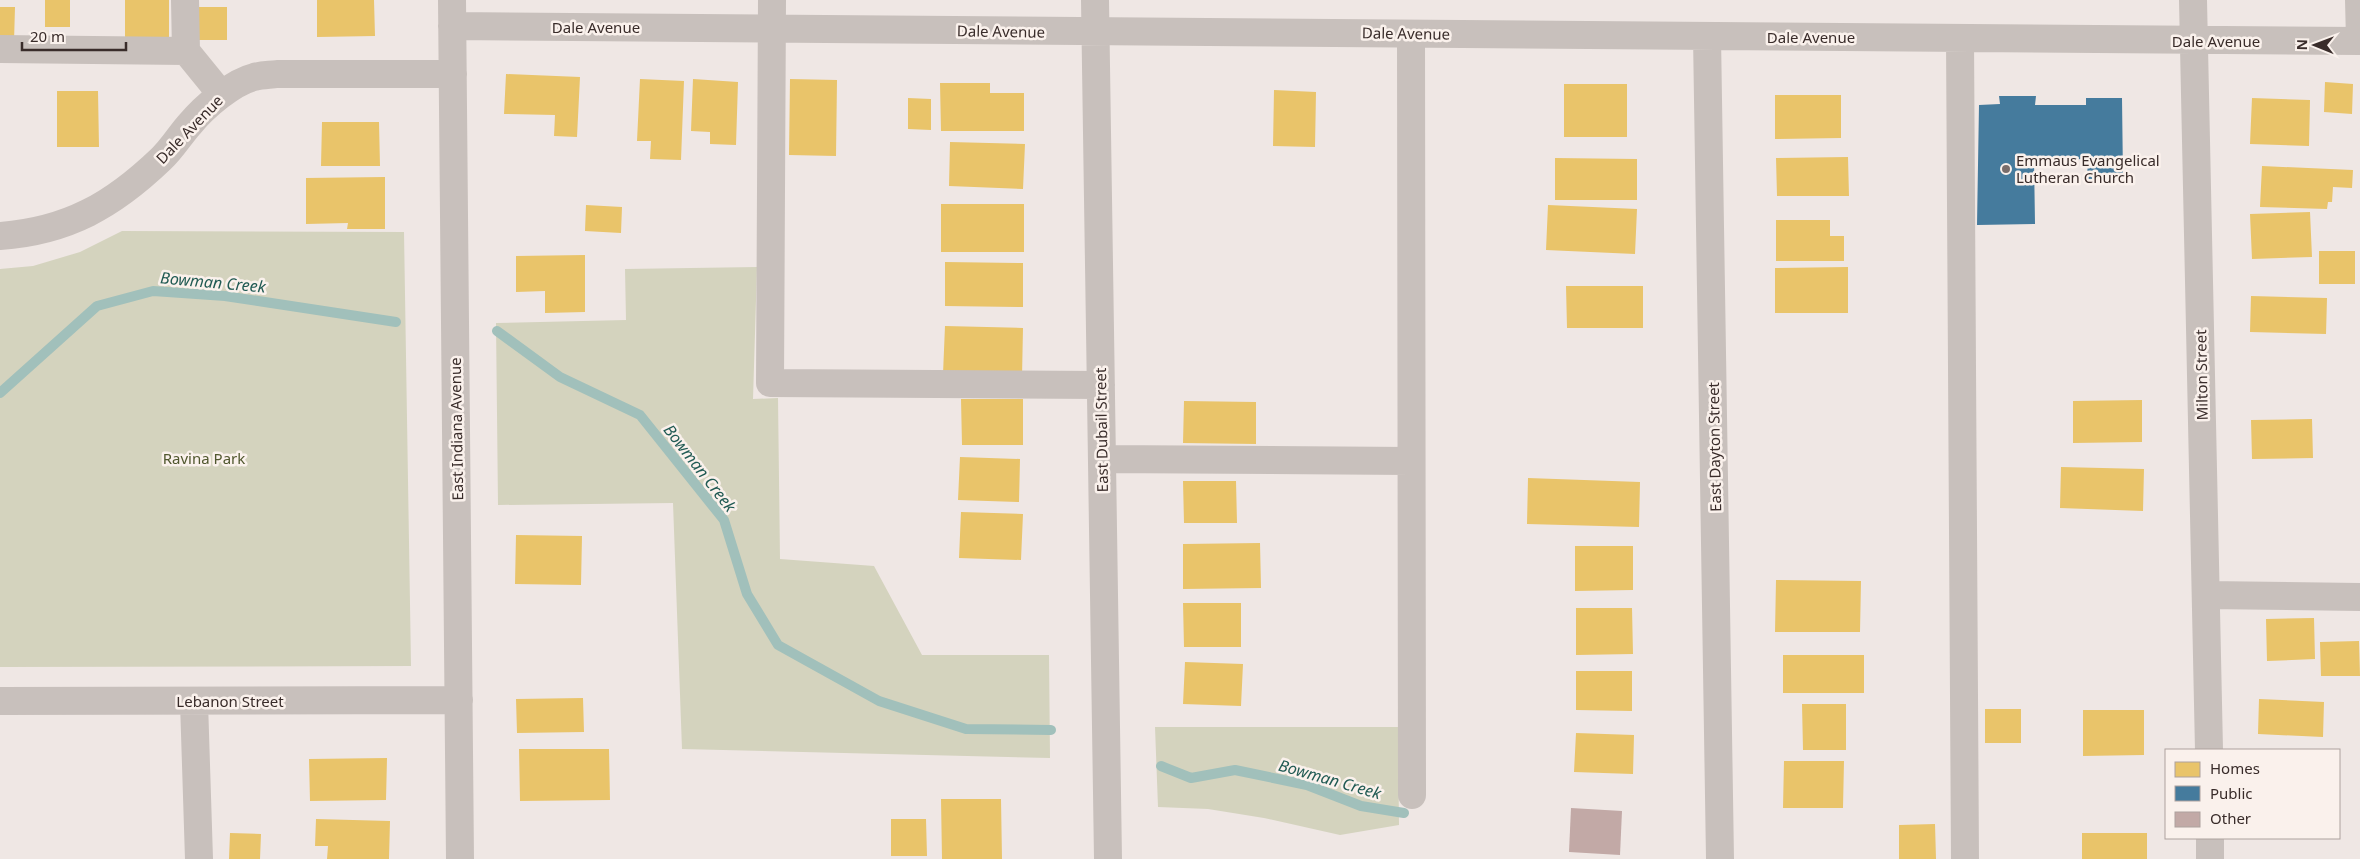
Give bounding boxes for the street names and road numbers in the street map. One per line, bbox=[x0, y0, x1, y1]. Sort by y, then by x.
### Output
street label: Dale Avenue bbox=[552, 17, 640, 37]
street label: Dale Avenue bbox=[957, 20, 1045, 42]
street label: Dale Avenue bbox=[1362, 22, 1450, 44]
street label: Dale Avenue bbox=[1767, 27, 1855, 47]
street label: Dale Avenue bbox=[2172, 31, 2260, 51]
street label: Dale Avenue bbox=[151, 90, 227, 168]
street label: Milton Street bbox=[2190, 329, 2212, 421]
street label: East Indiana Avenue bbox=[445, 357, 467, 501]
street label: East Dubail Street bbox=[1090, 367, 1112, 492]
street label: East Dayton Street bbox=[1703, 381, 1725, 512]
street label: Lebanon Street bbox=[176, 691, 284, 711]

